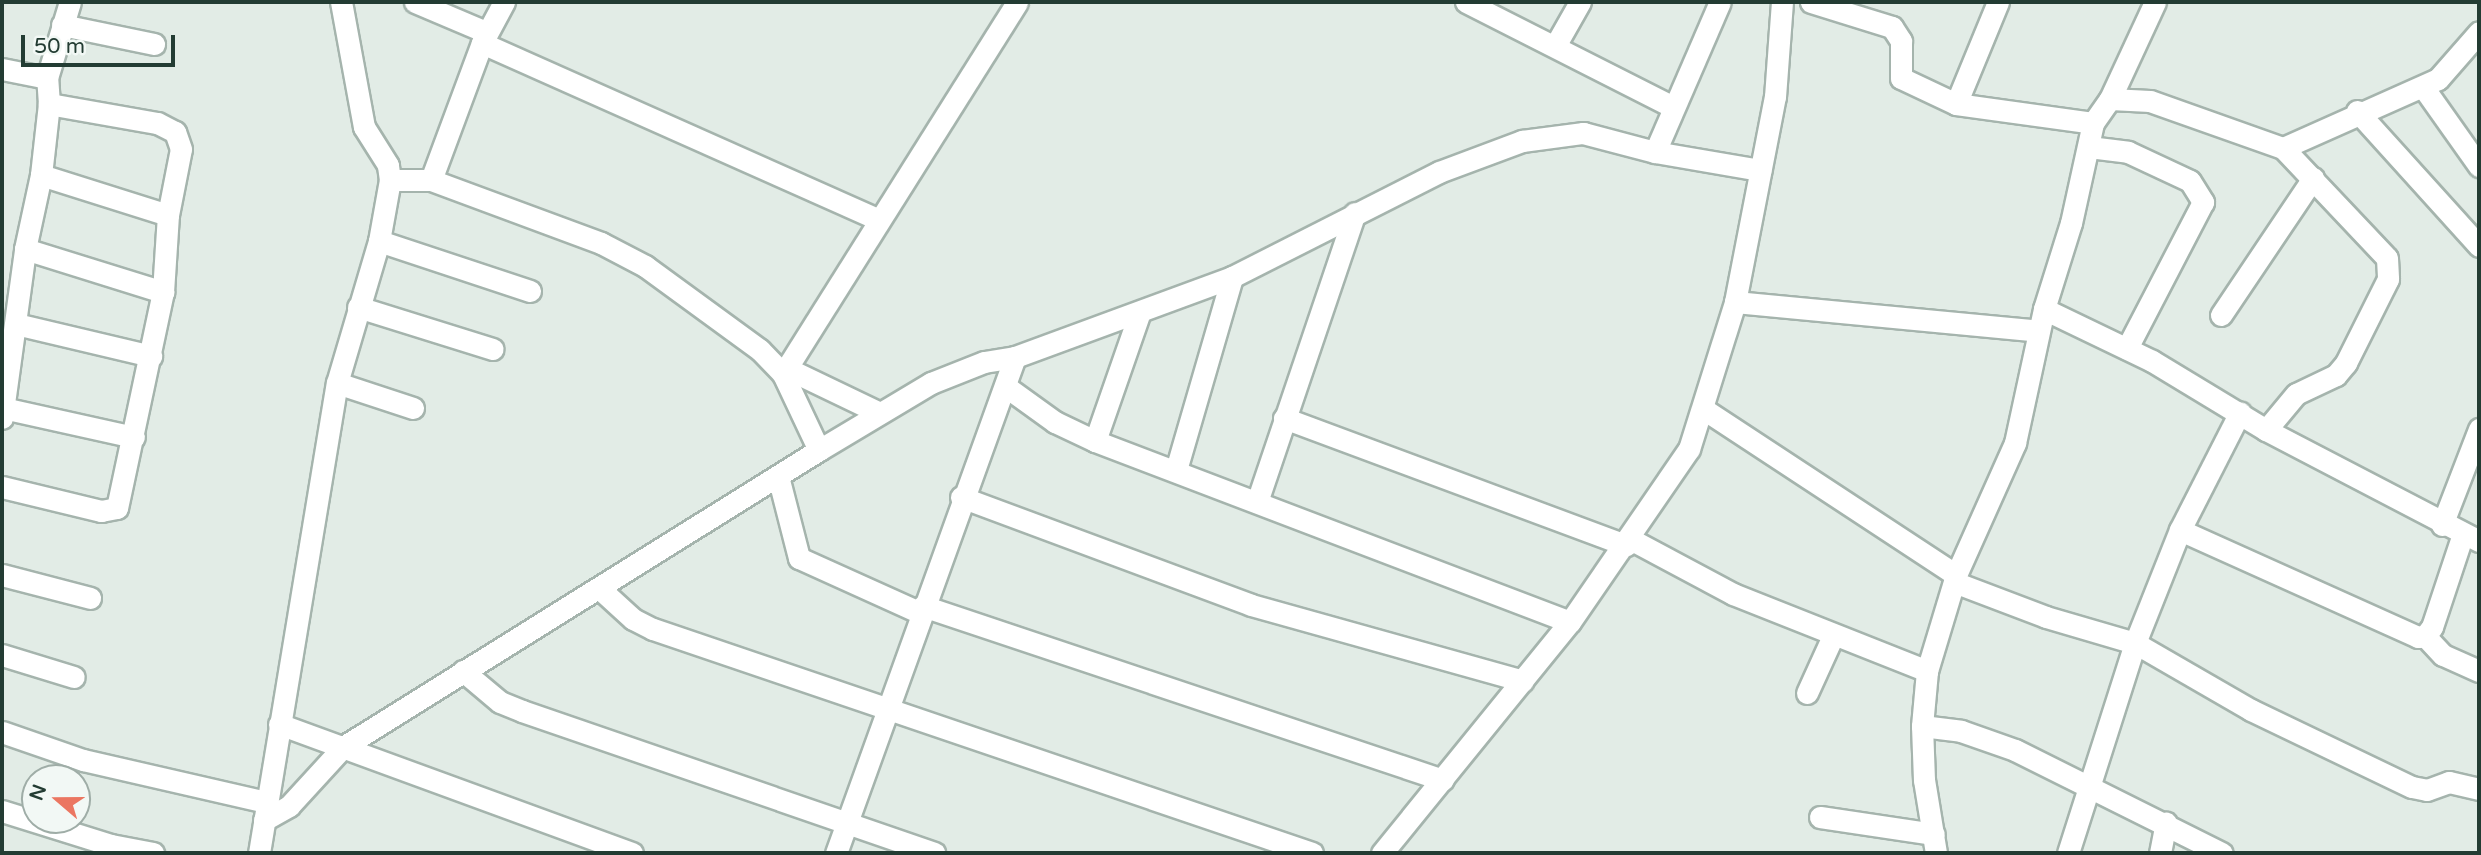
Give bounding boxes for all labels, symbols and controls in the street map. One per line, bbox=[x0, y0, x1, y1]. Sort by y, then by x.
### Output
scale bar bbox=[24, 21, 178, 65]
text: 50 m bbox=[34, 34, 85, 59]
north arrow bbox=[21, 764, 91, 834]
text: N bbox=[25, 782, 51, 803]

